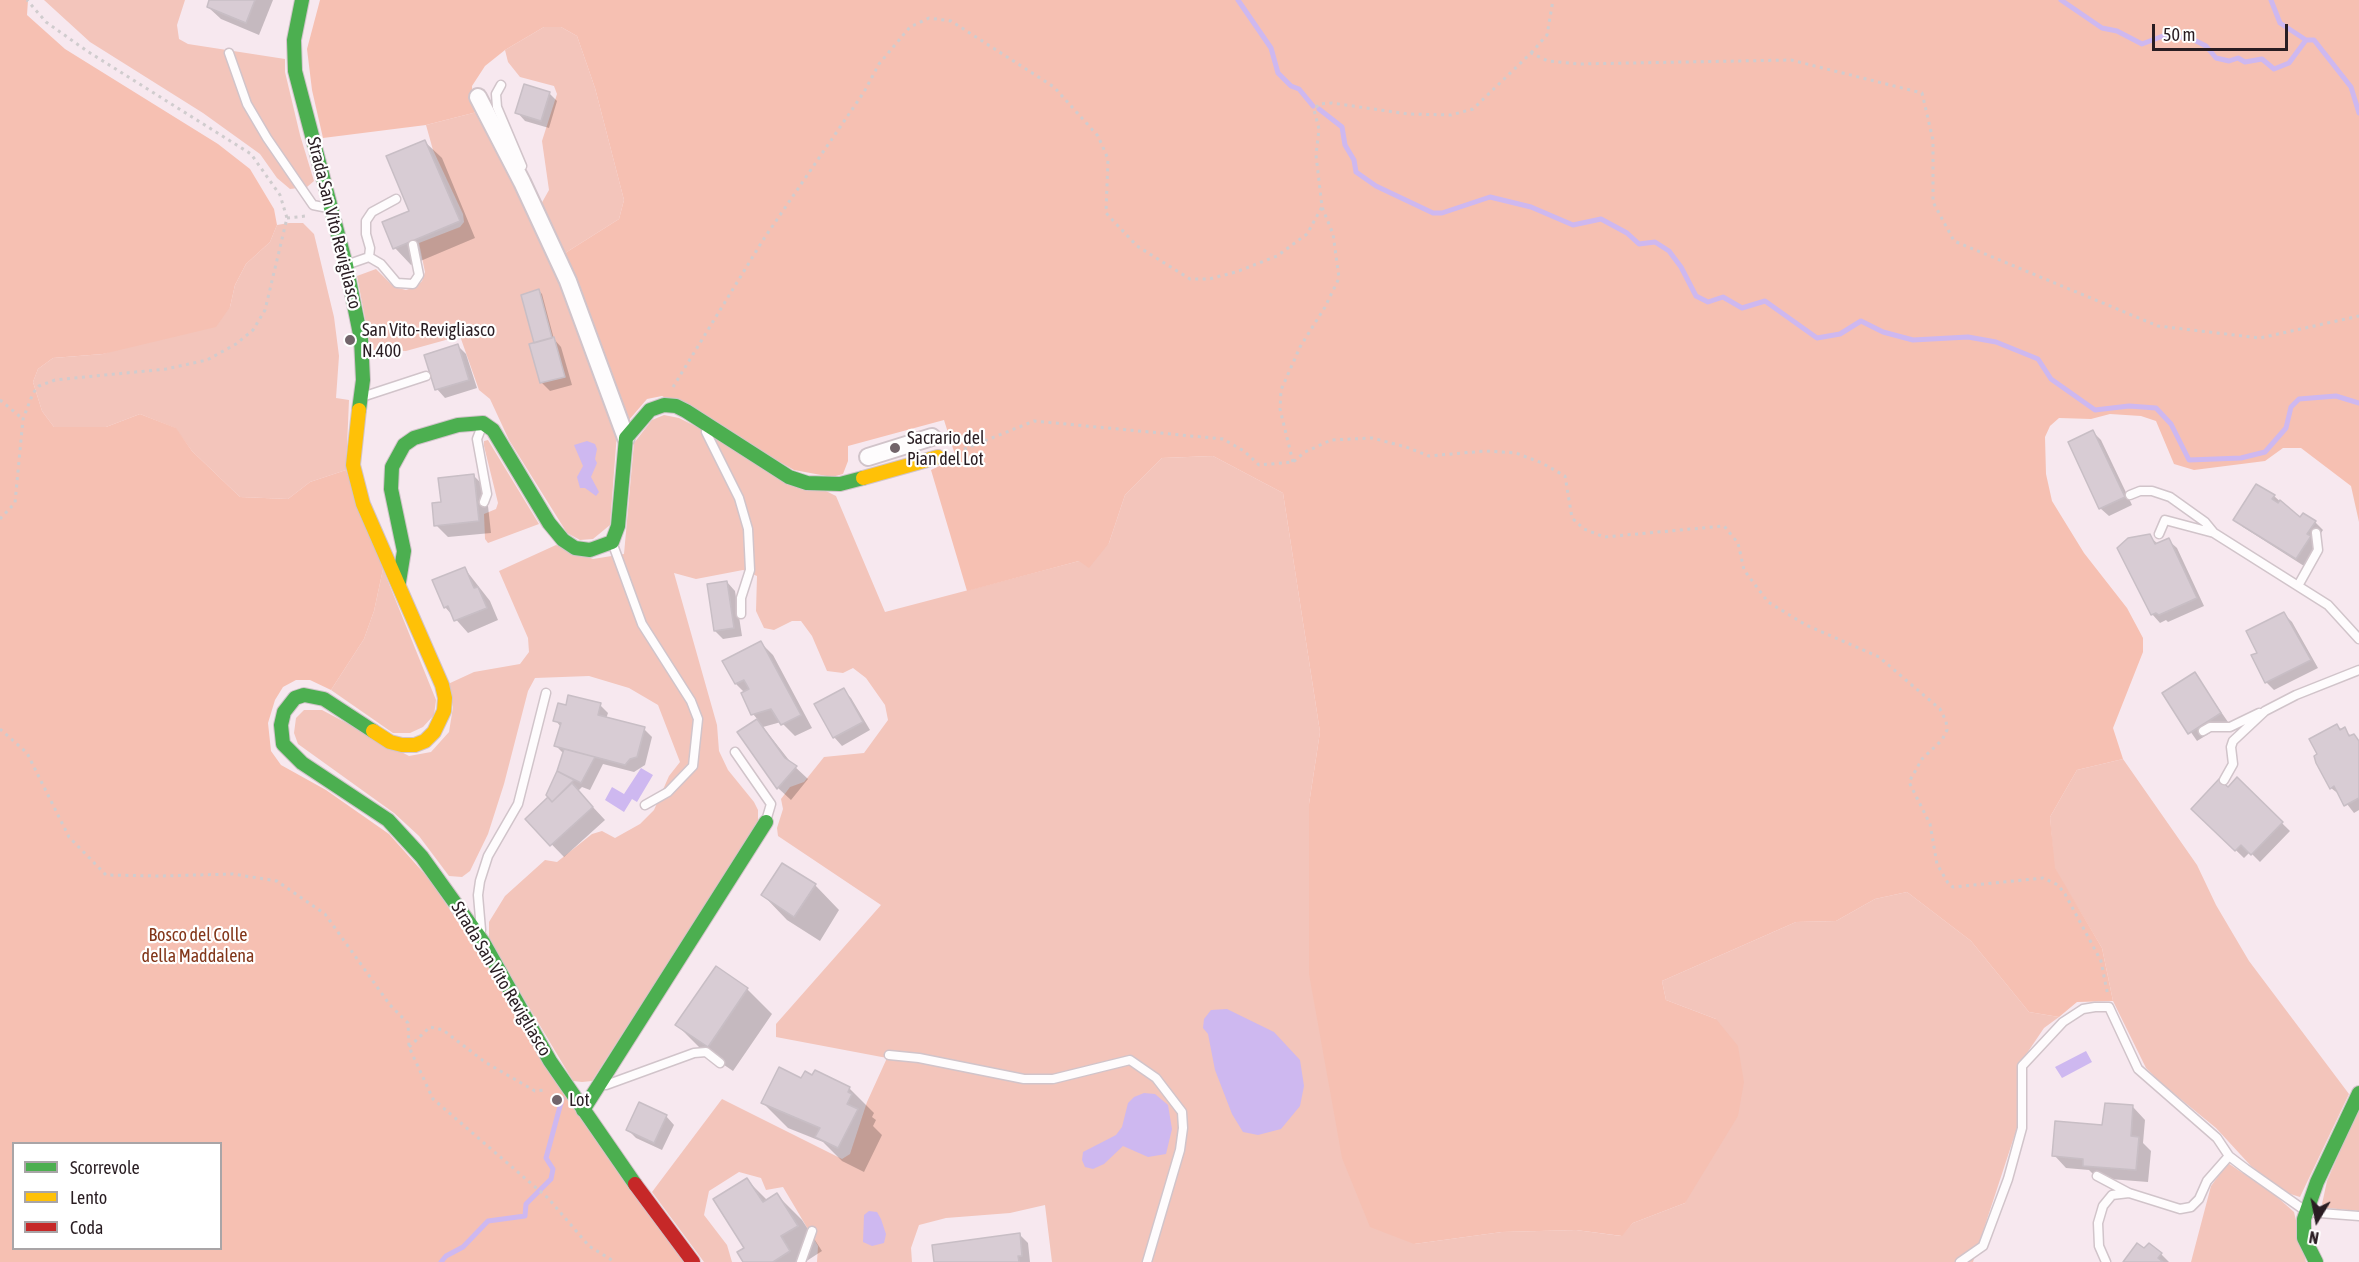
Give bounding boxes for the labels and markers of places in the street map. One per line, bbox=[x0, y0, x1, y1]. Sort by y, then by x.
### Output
place label: San Vito-Revigliasco N.400 bbox=[362, 319, 495, 362]
marker: San Vito-Revigliasco N.400 bbox=[343, 333, 357, 347]
place label: Sacrario del Pian del Lot bbox=[907, 427, 985, 470]
marker: Sacrario del Pian del Lot bbox=[888, 441, 902, 455]
place label: Lot bbox=[569, 1089, 590, 1111]
marker: Lot bbox=[550, 1093, 564, 1107]

